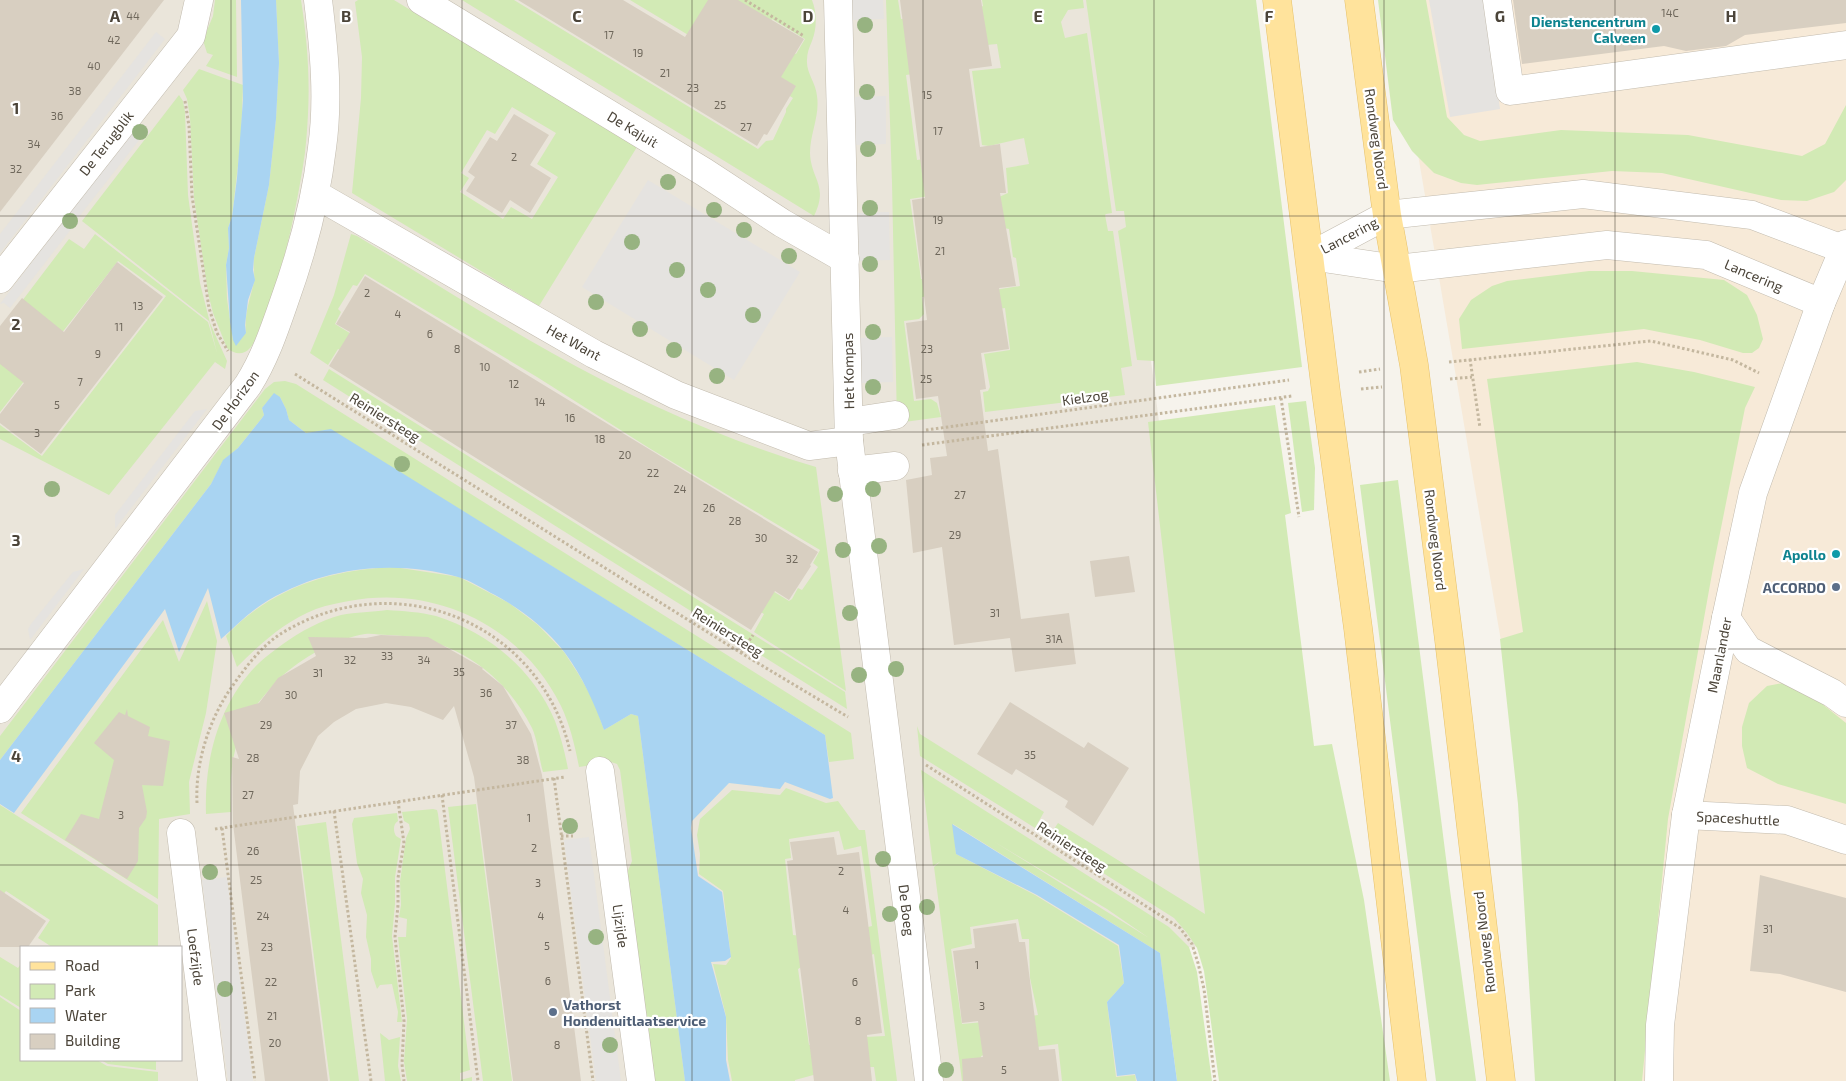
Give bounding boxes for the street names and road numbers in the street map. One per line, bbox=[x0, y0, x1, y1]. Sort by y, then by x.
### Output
street label: Rondweg Noord bbox=[1361, 87, 1393, 191]
street label: De Terugblik bbox=[75, 107, 137, 179]
street label: De Kajuit bbox=[605, 107, 661, 151]
street label: Lancering bbox=[1318, 213, 1381, 257]
street label: Lancering bbox=[1722, 255, 1786, 295]
street label: Het Want bbox=[544, 320, 604, 364]
street label: Het Kompas bbox=[839, 333, 857, 409]
street label: De Horizon bbox=[208, 367, 262, 433]
street label: Kielzog bbox=[1061, 385, 1109, 409]
street label: Reiniersteeg bbox=[347, 389, 423, 445]
street label: Rondweg Noord bbox=[1421, 488, 1451, 592]
street label: Reiniersteeg bbox=[690, 604, 766, 660]
street label: Maanlander bbox=[1703, 615, 1735, 694]
street label: Spaceshuttle bbox=[1696, 807, 1780, 829]
street label: Reiniersteeg bbox=[1034, 817, 1110, 875]
street label: De Boeg bbox=[895, 883, 919, 937]
street label: Rondweg Noord bbox=[1469, 890, 1499, 994]
street label: Lijzijde bbox=[610, 903, 632, 949]
street label: Loefzijde bbox=[184, 927, 208, 987]

